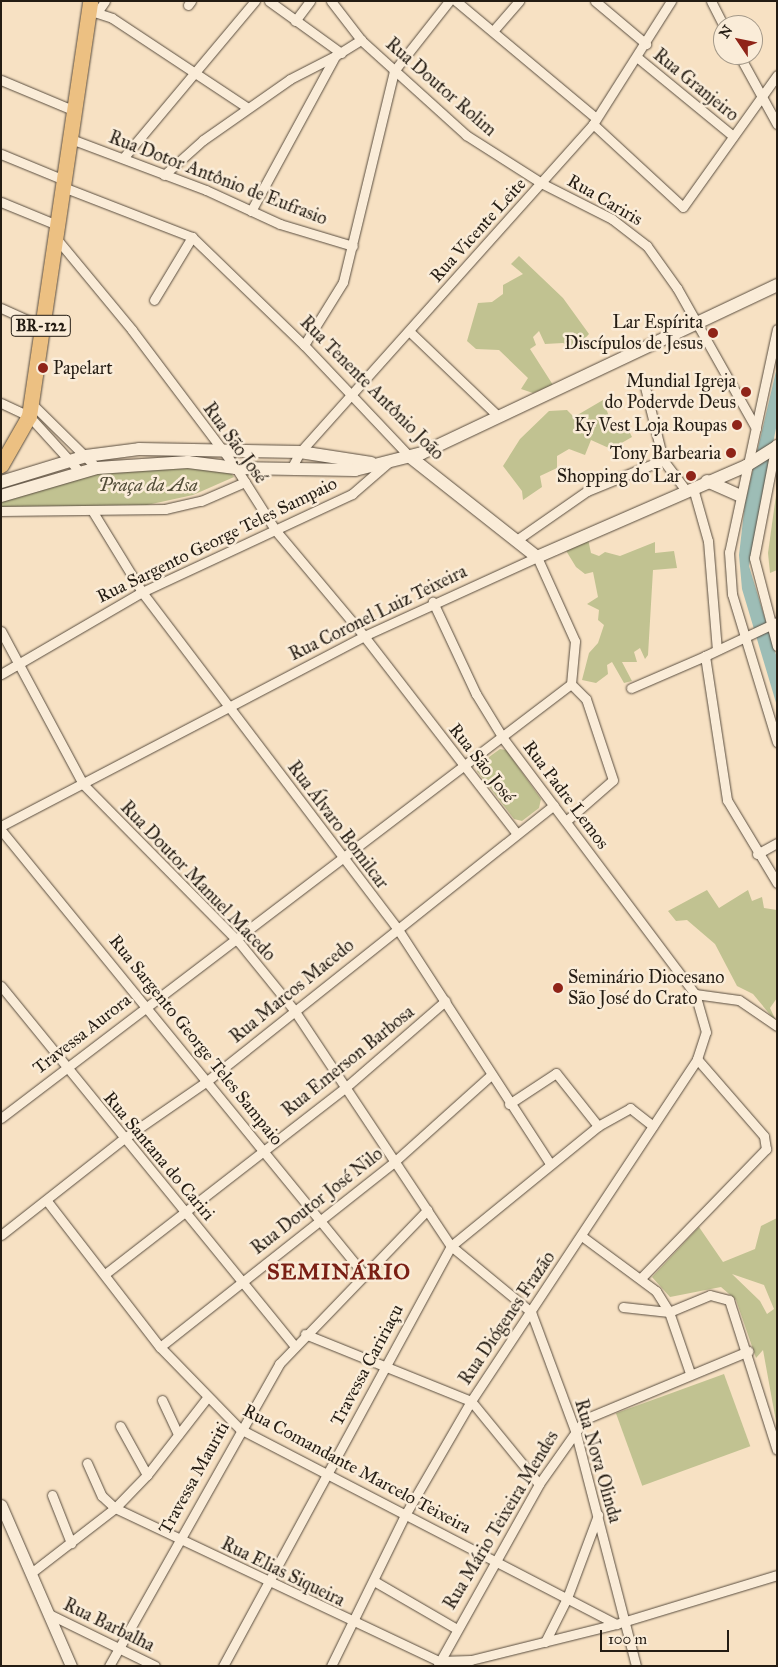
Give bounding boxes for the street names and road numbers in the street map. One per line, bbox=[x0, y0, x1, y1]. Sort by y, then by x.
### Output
street label: Rua Doutor Rolim bbox=[381, 33, 501, 141]
street label: Rua Granjeiro bbox=[649, 44, 743, 126]
street label: Rua Dotor Antônio de Eufrasio bbox=[106, 126, 330, 230]
street label: Rua Cariris bbox=[563, 170, 647, 230]
street label: Rua Vicente Leite bbox=[425, 173, 531, 287]
road number: BR-122 bbox=[10, 312, 72, 340]
street label: Rua Tenente Antônio João bbox=[296, 312, 448, 464]
street label: Rua São José bbox=[198, 398, 272, 488]
street label: Rua Sargento George Teles Sampaio bbox=[93, 472, 341, 608]
street label: Rua Coronel Luiz Teixeira bbox=[286, 561, 470, 665]
street label: Rua São José bbox=[444, 719, 520, 807]
street label: Rua Padre Lemos bbox=[518, 737, 614, 853]
street label: Rua Álvaro Bomilcar bbox=[283, 757, 393, 893]
street label: Rua Doutor Manuel Macedo bbox=[116, 797, 280, 965]
street label: Rua Sargento George Teles Sampaio bbox=[104, 930, 288, 1150]
street label: Rua Marcos Macedo bbox=[226, 934, 358, 1048]
street label: Travessa Aurora bbox=[29, 989, 135, 1079]
street label: Rua Emerson Barbosa bbox=[278, 1001, 418, 1121]
street label: Rua Santana do Cariri bbox=[99, 1087, 219, 1225]
street label: Rua Doutor José Nilo bbox=[247, 1143, 387, 1259]
street label: Rua Diógenes Frazão bbox=[454, 1247, 560, 1389]
street label: Travessa Caririaçu bbox=[326, 1300, 408, 1430]
street label: Rua Nova Olinda bbox=[570, 1397, 626, 1525]
street label: Rua Comandante Marcelo Teixeira bbox=[239, 1400, 475, 1538]
street label: Travessa Mauriti bbox=[154, 1418, 234, 1538]
street label: Rua Mário Teixeira Mendes bbox=[439, 1427, 563, 1613]
street label: Rua Elias Siqueira bbox=[218, 1533, 348, 1611]
street label: Rua Barbalha bbox=[60, 1594, 158, 1656]

